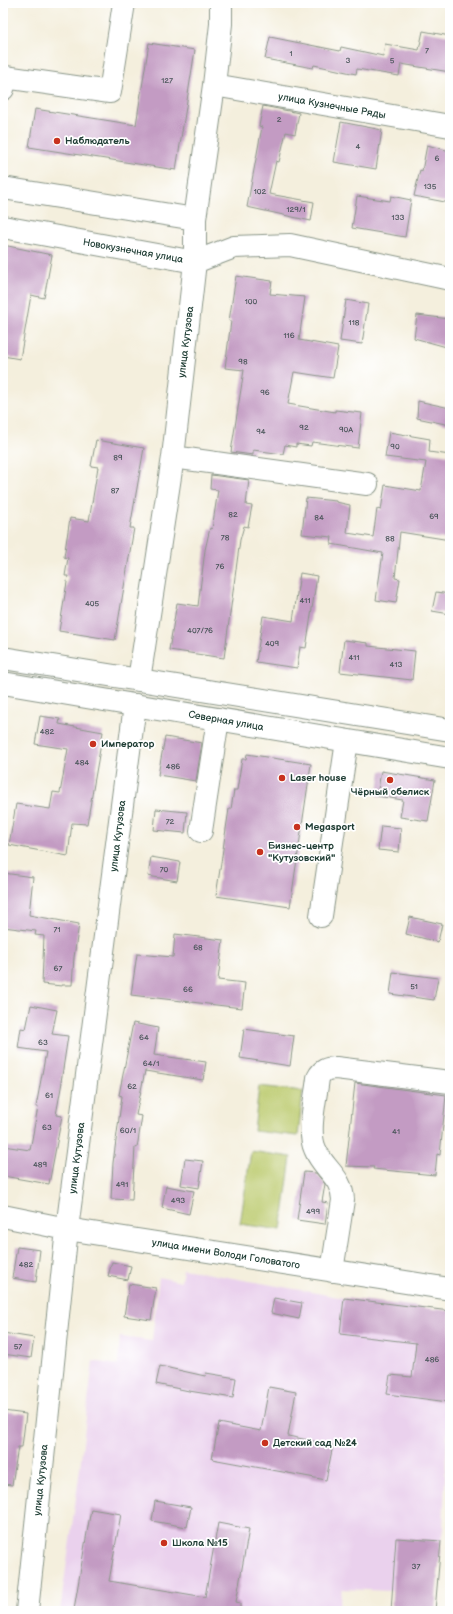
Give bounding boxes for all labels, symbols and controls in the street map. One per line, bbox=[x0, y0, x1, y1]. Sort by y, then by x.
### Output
house number: 7 bbox=[425, 46, 429, 55]
house number: 1 bbox=[289, 49, 293, 58]
house number: 3 bbox=[346, 56, 351, 65]
house number: 5 bbox=[390, 56, 395, 65]
house number: 127 bbox=[161, 76, 173, 85]
street label: улица Кузнечные Ряды bbox=[277, 91, 387, 121]
house number: 2 bbox=[277, 115, 282, 124]
place label: Наблюдатель bbox=[65, 135, 130, 147]
marker: Наблюдатель bbox=[52, 136, 62, 146]
house number: 4 bbox=[356, 142, 361, 151]
house number: 6 bbox=[435, 154, 440, 163]
house number: 135 bbox=[424, 182, 437, 191]
house number: 102 bbox=[254, 187, 267, 196]
house number: 129/1 bbox=[286, 205, 306, 214]
house number: 133 bbox=[392, 213, 405, 222]
street label: Новокузнечная улица bbox=[82, 236, 184, 266]
house number: 100 bbox=[245, 297, 258, 306]
street label: улица Кутузова bbox=[176, 306, 196, 378]
house number: 118 bbox=[349, 318, 360, 327]
house number: 116 bbox=[283, 331, 295, 340]
house number: 98 bbox=[238, 357, 248, 366]
house number: 96 bbox=[260, 388, 270, 397]
house number: 92 bbox=[299, 423, 309, 432]
house number: 90А bbox=[339, 425, 353, 434]
house number: 94 bbox=[256, 427, 266, 436]
house number: 90 bbox=[390, 442, 400, 451]
house number: 89 bbox=[113, 453, 123, 462]
house number: 87 bbox=[111, 486, 119, 495]
house number: 82 bbox=[228, 510, 238, 519]
house number: 69 bbox=[429, 512, 439, 521]
house number: 84 bbox=[314, 513, 324, 522]
house number: 78 bbox=[221, 533, 230, 542]
house number: 88 bbox=[385, 534, 395, 543]
house number: 76 bbox=[216, 562, 225, 571]
house number: 411 bbox=[299, 596, 311, 605]
house number: 405 bbox=[85, 599, 99, 608]
house number: 407/76 bbox=[187, 626, 213, 635]
house number: 409 bbox=[265, 639, 279, 648]
house number: 411 bbox=[348, 653, 360, 662]
house number: 413 bbox=[390, 660, 403, 669]
street label: Северная улица bbox=[187, 708, 265, 734]
house number: 482 bbox=[40, 727, 54, 736]
place label: Император bbox=[101, 738, 154, 750]
marker: Император bbox=[88, 739, 98, 749]
house number: 484 bbox=[75, 758, 89, 767]
house number: 486 bbox=[166, 762, 180, 771]
place label: Laser house bbox=[290, 772, 346, 784]
marker: Laser house bbox=[277, 773, 287, 783]
marker: Чёрный обелиск bbox=[385, 775, 395, 785]
place label: Чёрный обелиск bbox=[351, 786, 430, 798]
street label: улица Кутузова bbox=[108, 800, 128, 872]
house number: 72 bbox=[166, 817, 175, 826]
place label: Megasport bbox=[305, 821, 355, 833]
marker: Megasport bbox=[292, 822, 302, 832]
place label: Бизнес-центр "Кутузовский" bbox=[268, 840, 335, 864]
marker: Бизнес-центр "Кутузовский" bbox=[255, 847, 265, 857]
house number: 70 bbox=[160, 865, 169, 874]
house number: 71 bbox=[53, 925, 61, 934]
house number: 68 bbox=[193, 943, 203, 952]
house number: 67 bbox=[54, 964, 62, 973]
house number: 51 bbox=[410, 982, 418, 991]
house number: 66 bbox=[183, 985, 193, 994]
house number: 64 bbox=[139, 1033, 149, 1042]
house number: 63 bbox=[38, 1038, 48, 1047]
house number: 64/1 bbox=[143, 1059, 159, 1068]
house number: 62 bbox=[127, 1082, 137, 1091]
house number: 61 bbox=[45, 1091, 53, 1100]
street label: улица Кутузова bbox=[67, 1122, 87, 1194]
house number: 63 bbox=[42, 1123, 52, 1132]
house number: 60/1 bbox=[120, 1126, 136, 1135]
house number: 41 bbox=[392, 1127, 400, 1136]
house number: 489 bbox=[33, 1160, 47, 1169]
house number: 491 bbox=[116, 1180, 128, 1189]
house number: 493 bbox=[171, 1196, 185, 1205]
house number: 499 bbox=[306, 1207, 320, 1216]
street label: улица имени Володи Головатого bbox=[151, 1236, 301, 1272]
house number: 482 bbox=[19, 1260, 33, 1269]
house number: 57 bbox=[14, 1342, 22, 1351]
house number: 486 bbox=[425, 1355, 439, 1364]
place label: Детский сад №24 bbox=[273, 1437, 357, 1449]
marker: Детский сад №24 bbox=[260, 1438, 270, 1448]
street label: улица Кутузова bbox=[31, 1444, 51, 1516]
place label: Школа №15 bbox=[172, 1537, 228, 1549]
marker: Школа №15 bbox=[159, 1538, 169, 1548]
house number: 37 bbox=[412, 1562, 420, 1571]

